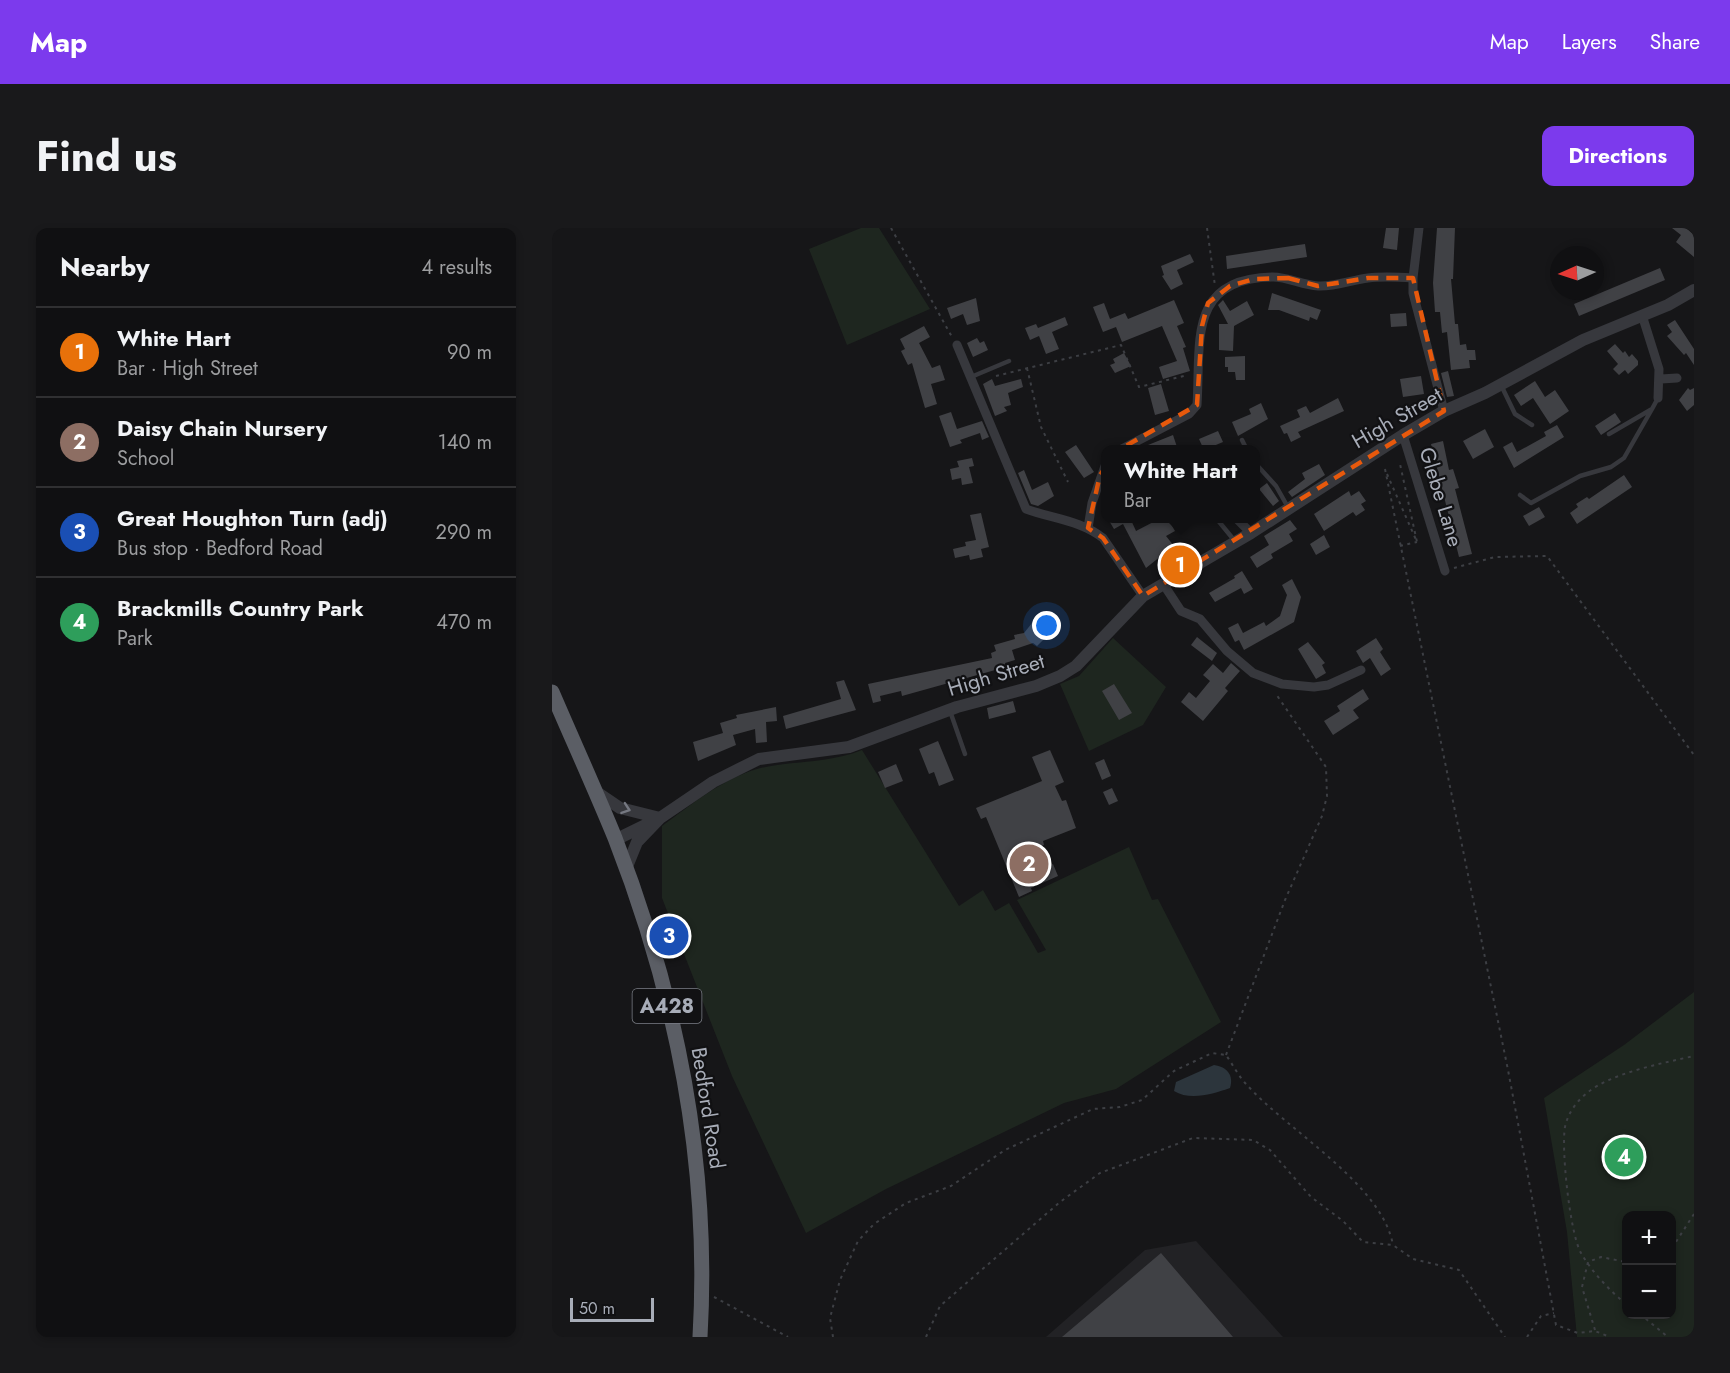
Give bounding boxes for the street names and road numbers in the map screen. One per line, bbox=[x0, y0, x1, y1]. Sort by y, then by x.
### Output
street label: High Street bbox=[1346, 380, 1448, 456]
street label: Glebe Lane bbox=[1412, 444, 1470, 551]
street label: High Street bbox=[944, 646, 1048, 704]
road number: A428 bbox=[632, 989, 702, 1023]
street label: Bedford Road bbox=[684, 1045, 732, 1171]

